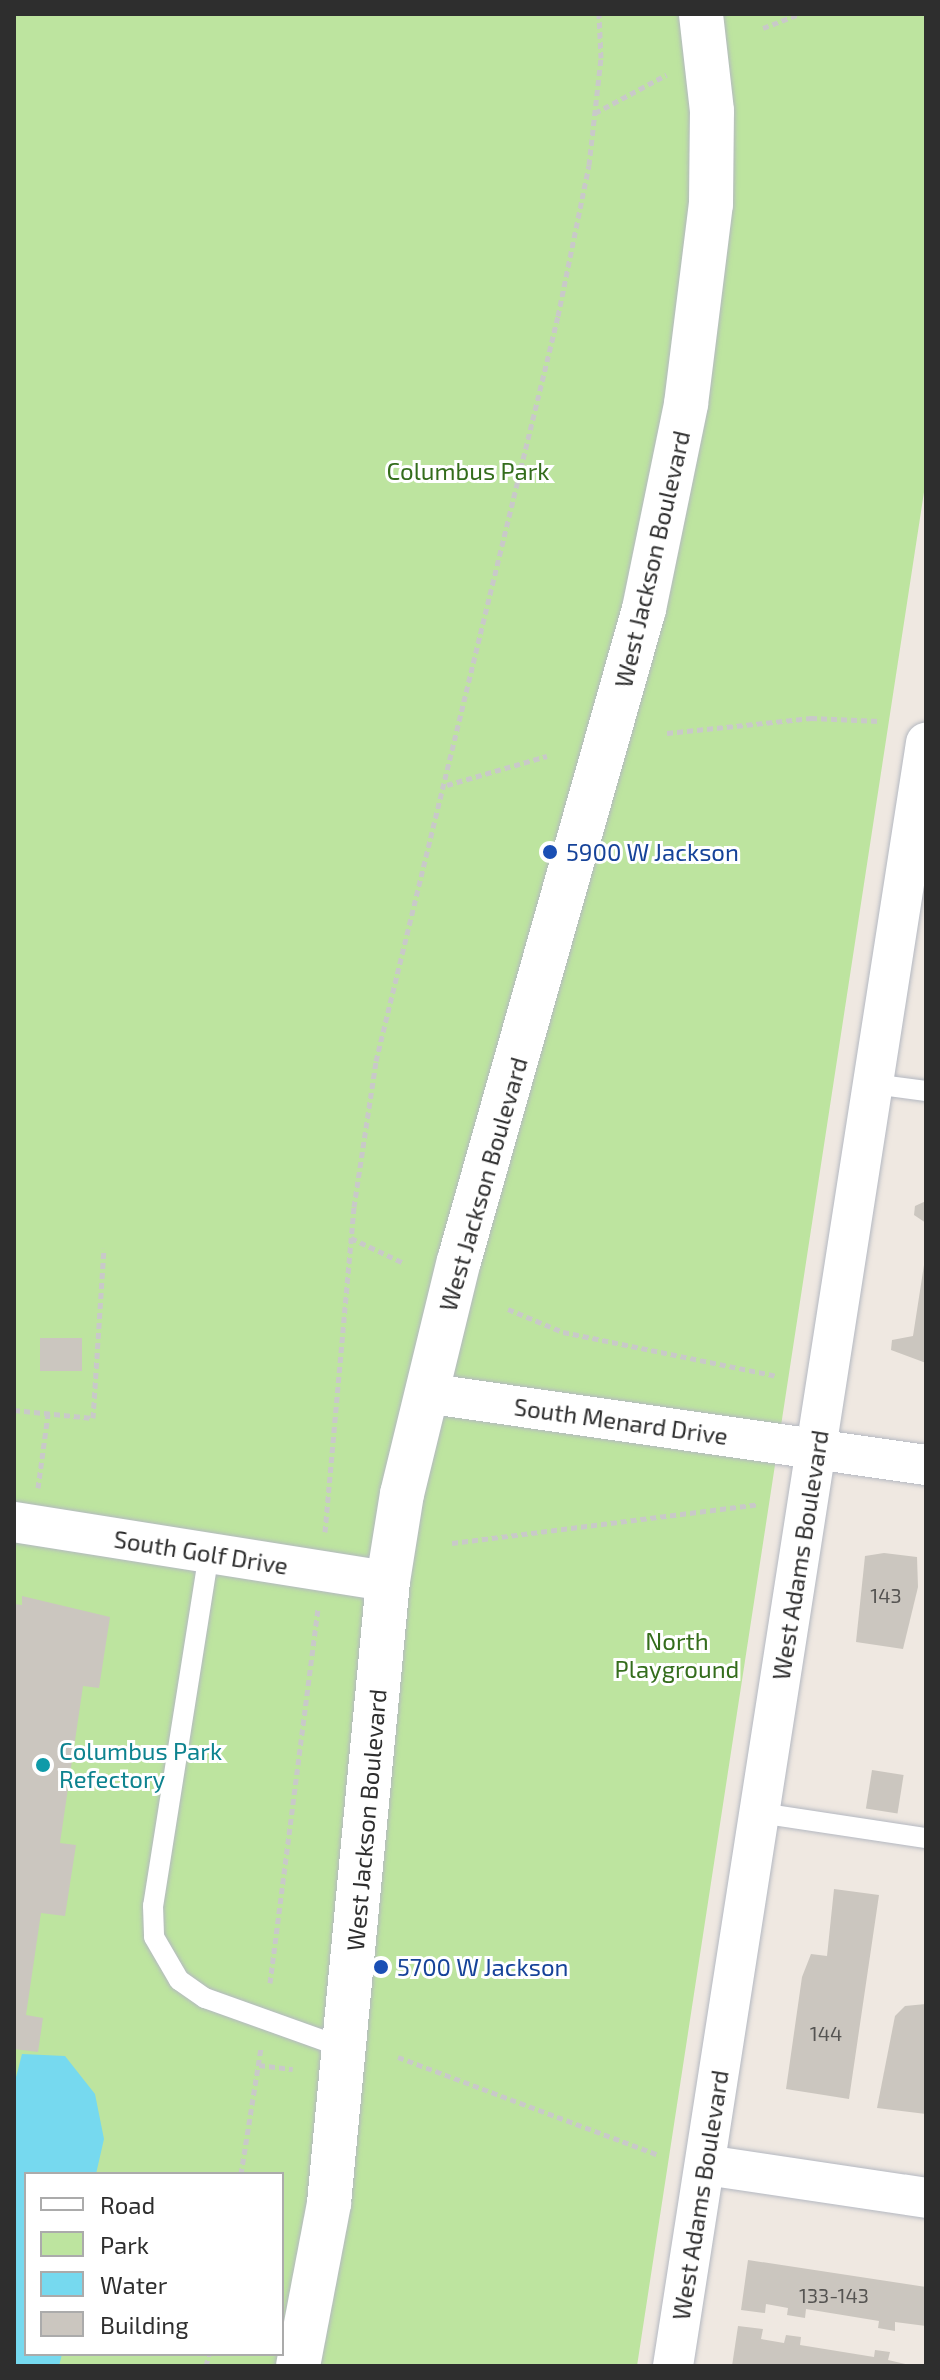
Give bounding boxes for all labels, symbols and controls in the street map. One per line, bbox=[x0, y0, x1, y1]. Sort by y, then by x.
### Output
street label: West Jackson Boulevard bbox=[608, 427, 696, 691]
park label: Columbus Park bbox=[386, 457, 550, 485]
place label: 5900 W Jackson bbox=[566, 838, 740, 866]
marker: 5900 W Jackson bbox=[541, 843, 559, 861]
street label: West Jackson Boulevard bbox=[433, 1053, 533, 1315]
street label: South Menard Drive bbox=[512, 1392, 730, 1450]
street label: West Adams Boulevard bbox=[766, 1428, 834, 1682]
street label: South Golf Drive bbox=[112, 1524, 290, 1580]
house number: 143 bbox=[870, 1583, 902, 1607]
park label: North Playground bbox=[615, 1627, 739, 1683]
street label: West Jackson Boulevard bbox=[340, 1688, 392, 1952]
place label: Columbus Park Refectory bbox=[59, 1737, 222, 1793]
marker: Columbus Park Refectory bbox=[34, 1756, 52, 1774]
place label: 5700 W Jackson bbox=[397, 1953, 570, 1981]
marker: 5700 W Jackson bbox=[372, 1958, 390, 1976]
house number: 144 bbox=[810, 2021, 842, 2045]
street label: West Adams Boulevard bbox=[666, 2068, 734, 2322]
legend bbox=[24, 2172, 284, 2356]
text: Road bbox=[100, 2190, 155, 2219]
text: Park bbox=[100, 2230, 149, 2259]
text: Water bbox=[100, 2270, 167, 2299]
house number: 133-143 bbox=[799, 2283, 869, 2307]
text: Building bbox=[100, 2310, 189, 2339]

